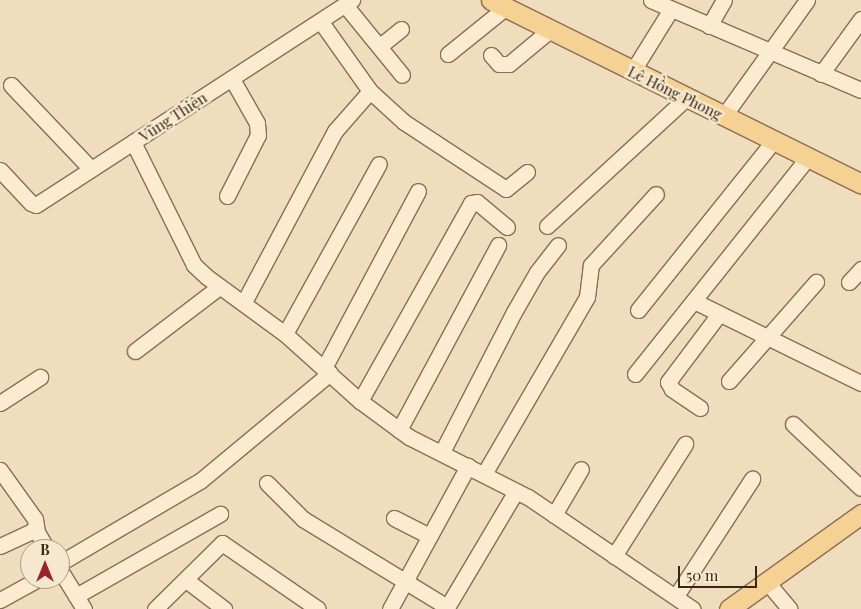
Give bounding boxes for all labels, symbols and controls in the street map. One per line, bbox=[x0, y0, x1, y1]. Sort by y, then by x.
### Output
street label: Lê Hồng Phong bbox=[625, 62, 725, 124]
street label: Vũng Thiện bbox=[136, 88, 210, 146]
north arrow bbox=[20, 539, 70, 589]
text: B bbox=[40, 540, 50, 559]
scale bar bbox=[681, 556, 760, 588]
text: 50 m bbox=[686, 565, 718, 585]

